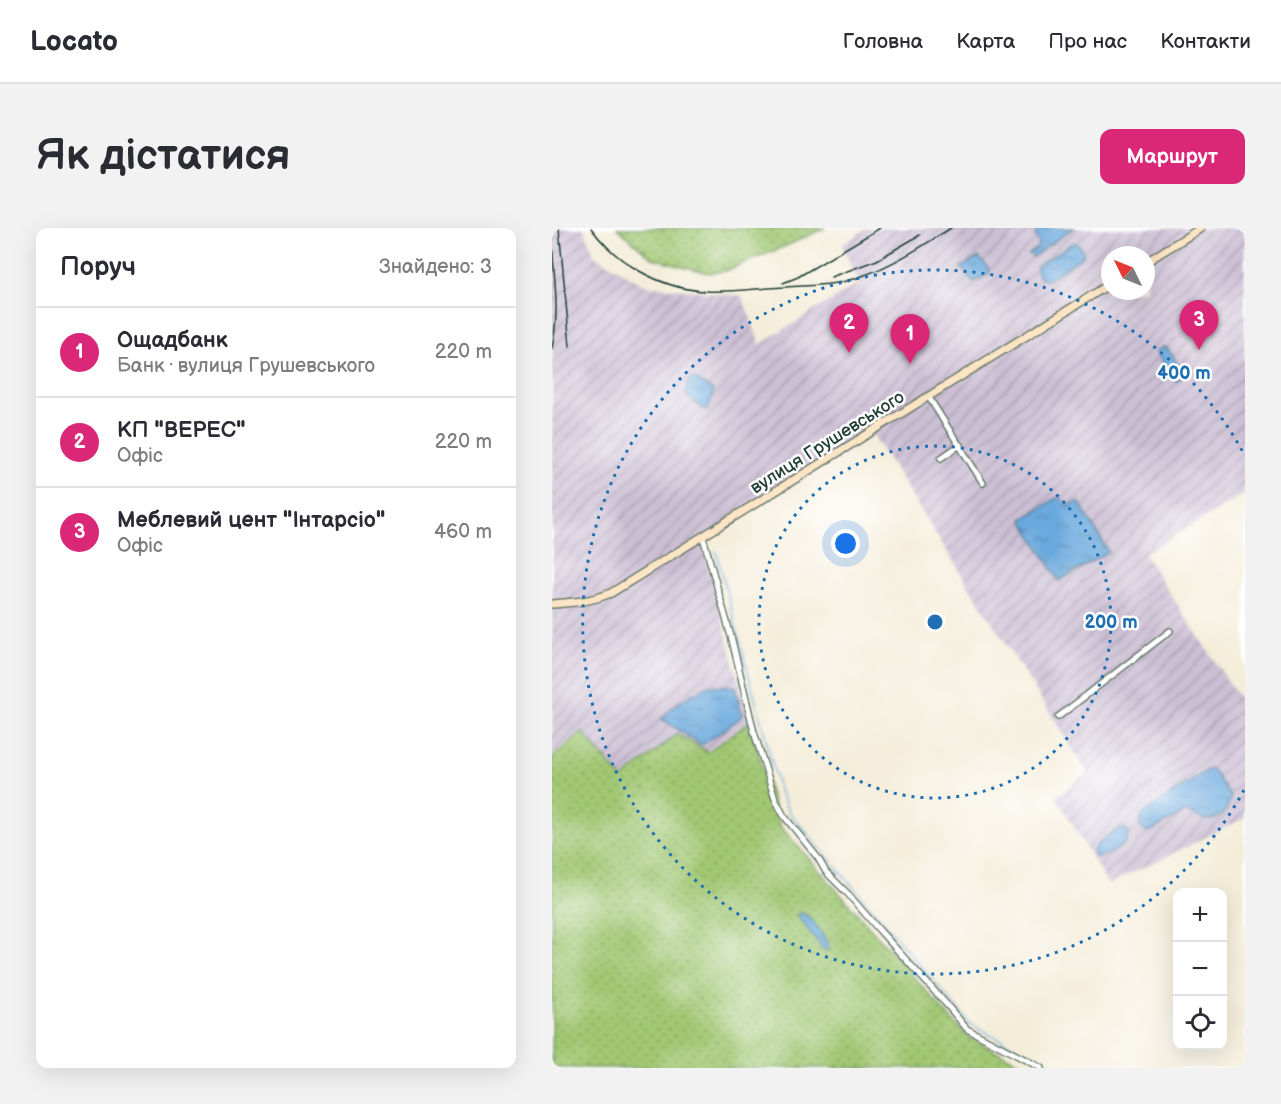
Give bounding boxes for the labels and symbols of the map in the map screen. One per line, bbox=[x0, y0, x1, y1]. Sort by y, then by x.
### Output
north arrow bbox=[1101, 246, 1155, 300]
pin: 3 bbox=[1180, 300, 1218, 350]
pin: 2 bbox=[830, 304, 868, 353]
pin: 1 bbox=[890, 314, 930, 364]
text: 400 m bbox=[1157, 363, 1211, 384]
street label: вулиця Грушевського bbox=[746, 386, 908, 498]
your location bbox=[831, 529, 860, 558]
centre of rings bbox=[925, 612, 945, 632]
text: 200 m bbox=[1084, 612, 1138, 633]

